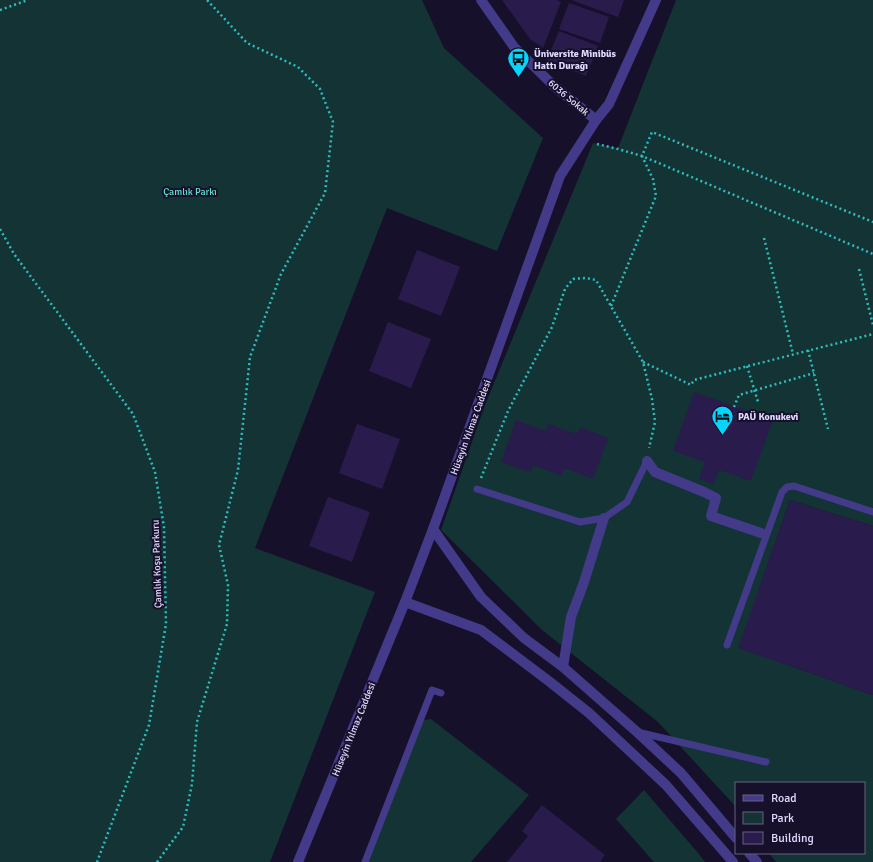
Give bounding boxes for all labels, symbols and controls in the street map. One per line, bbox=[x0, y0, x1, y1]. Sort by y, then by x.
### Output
bus stop icon: Üniversite Minibüs Hattı Durağı bbox=[505, 46, 531, 79]
place label: Üniversite Minibüs Hattı Durağı bbox=[534, 47, 617, 72]
street label: 6036 Sokak bbox=[545, 77, 591, 118]
park label: Çamlık Parkı bbox=[163, 186, 217, 198]
street label: Hüseyin Yılmaz Caddesi bbox=[448, 378, 494, 477]
hotel icon: PAÜ Konukevi bbox=[710, 403, 736, 436]
place label: PAÜ Konukevi bbox=[738, 410, 798, 423]
street label: Çamlık Koşu Parkuru bbox=[149, 520, 165, 608]
street label: Hüseyin Yılmaz Caddesi bbox=[330, 681, 378, 778]
legend bbox=[735, 782, 865, 854]
text: Road bbox=[771, 791, 797, 806]
text: Park bbox=[771, 811, 794, 826]
text: Building bbox=[771, 831, 814, 846]

